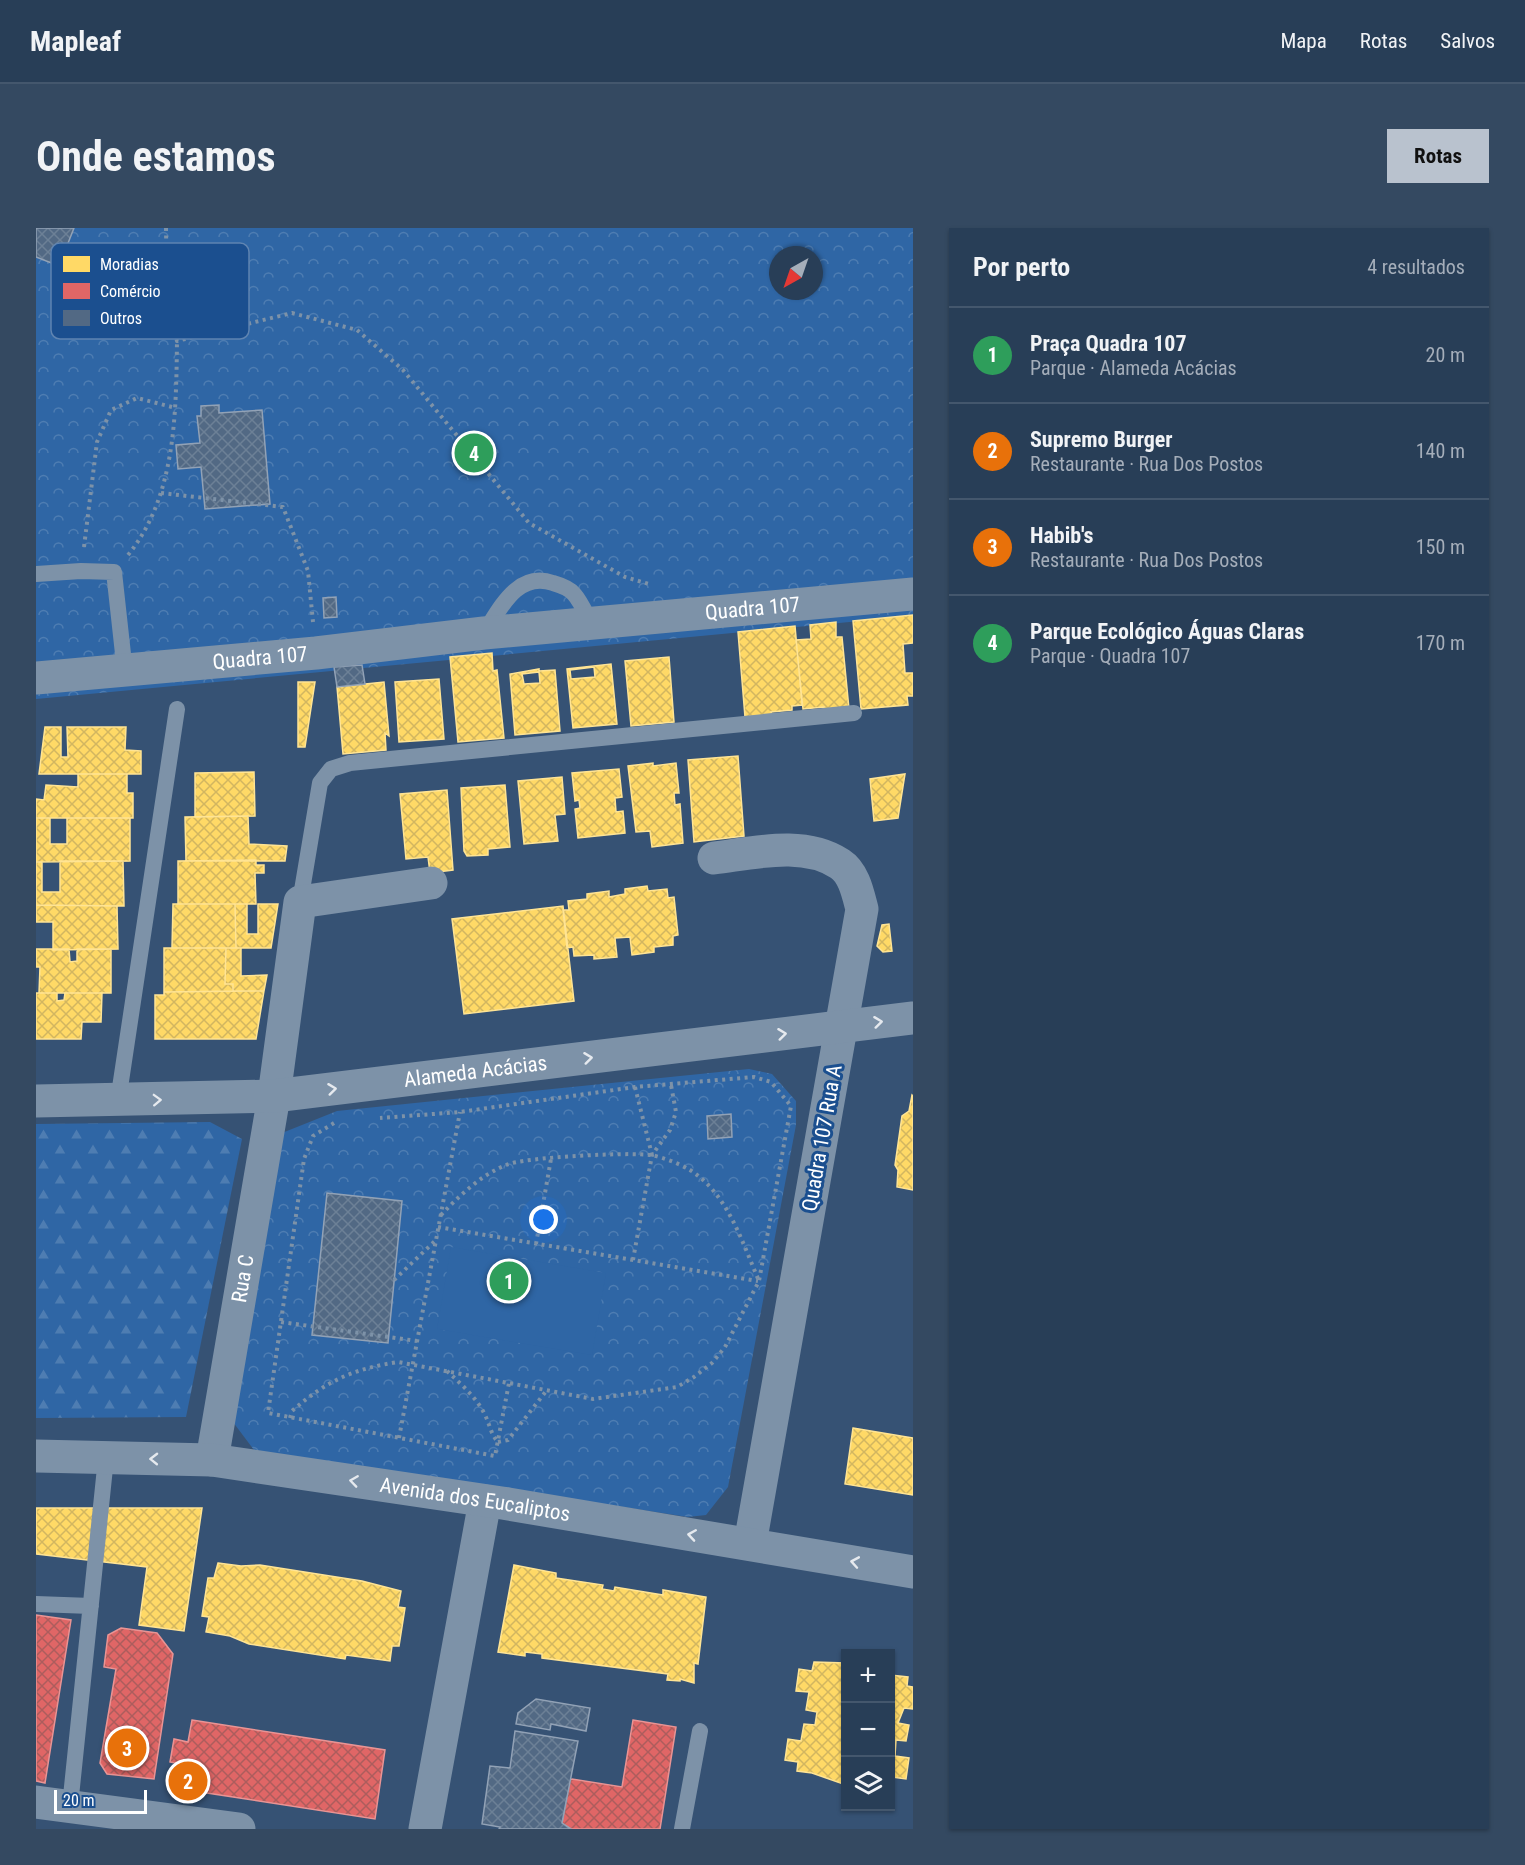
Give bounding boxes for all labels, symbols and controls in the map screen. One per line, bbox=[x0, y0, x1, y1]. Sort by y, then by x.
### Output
text: Mapleaf bbox=[30, 25, 121, 58]
text: Mapa bbox=[1280, 29, 1327, 53]
text: Rotas bbox=[1360, 29, 1407, 53]
text: Salvos bbox=[1440, 29, 1495, 53]
button: Rotas bbox=[1387, 129, 1489, 183]
text: Onde estamos bbox=[36, 132, 276, 181]
legend bbox=[51, 243, 249, 339]
north arrow bbox=[769, 246, 823, 300]
text: Por perto bbox=[973, 252, 1070, 282]
text: Moradias bbox=[100, 255, 159, 274]
text: 4 resultados bbox=[1367, 255, 1465, 279]
text: Comércio bbox=[100, 282, 160, 301]
text: Outros bbox=[100, 309, 142, 328]
text: Praça Quadra 107 bbox=[1030, 331, 1187, 356]
text: 1 bbox=[987, 343, 998, 367]
text: 20 m bbox=[1426, 343, 1465, 367]
text: Parque · Alameda Acácias bbox=[1030, 356, 1237, 380]
text: Supremo Burger bbox=[1030, 427, 1173, 452]
pin: 4 bbox=[454, 430, 494, 476]
text: 2 bbox=[987, 439, 998, 463]
text: 140 m bbox=[1416, 439, 1465, 463]
text: Restaurante · Rua Dos Postos bbox=[1030, 452, 1263, 476]
text: Habib's bbox=[1030, 523, 1093, 548]
text: 3 bbox=[987, 535, 998, 559]
text: 150 m bbox=[1416, 535, 1465, 559]
text: Restaurante · Rua Dos Postos bbox=[1030, 548, 1263, 572]
street label: Quadra 107 bbox=[704, 592, 801, 625]
text: Parque Ecológico Águas Claras bbox=[1030, 619, 1304, 644]
text: 4 bbox=[987, 631, 998, 655]
text: 170 m bbox=[1416, 631, 1465, 655]
street label: Quadra 107 bbox=[212, 642, 309, 674]
text: Parque · Quadra 107 bbox=[1030, 644, 1190, 668]
one-way arrow bbox=[873, 1017, 882, 1029]
one-way arrow bbox=[777, 1028, 786, 1041]
street label: Alameda Acácias bbox=[403, 1051, 548, 1092]
one-way arrow bbox=[584, 1052, 593, 1065]
street label: Quadra 107 Rua A bbox=[797, 1063, 847, 1213]
one-way arrow bbox=[328, 1084, 337, 1096]
one-way arrow bbox=[153, 1094, 162, 1106]
your location bbox=[529, 1205, 558, 1234]
street label: Rua C bbox=[227, 1253, 259, 1304]
pin: 1 bbox=[490, 1258, 528, 1304]
one-way arrow bbox=[149, 1453, 158, 1465]
street label: Avenida dos Eucaliptos bbox=[378, 1473, 572, 1526]
one-way arrow bbox=[350, 1476, 359, 1488]
one-way arrow bbox=[687, 1529, 697, 1541]
one-way arrow bbox=[851, 1556, 861, 1569]
map controls bbox=[841, 1649, 895, 1811]
button: + bbox=[841, 1649, 895, 1703]
button: − bbox=[841, 1703, 895, 1757]
pin: 3 bbox=[108, 1726, 146, 1771]
button: layers bbox=[841, 1757, 895, 1811]
pin: 2 bbox=[168, 1758, 208, 1804]
scale bar bbox=[54, 1787, 147, 1814]
text: 20 m bbox=[63, 1791, 95, 1810]

